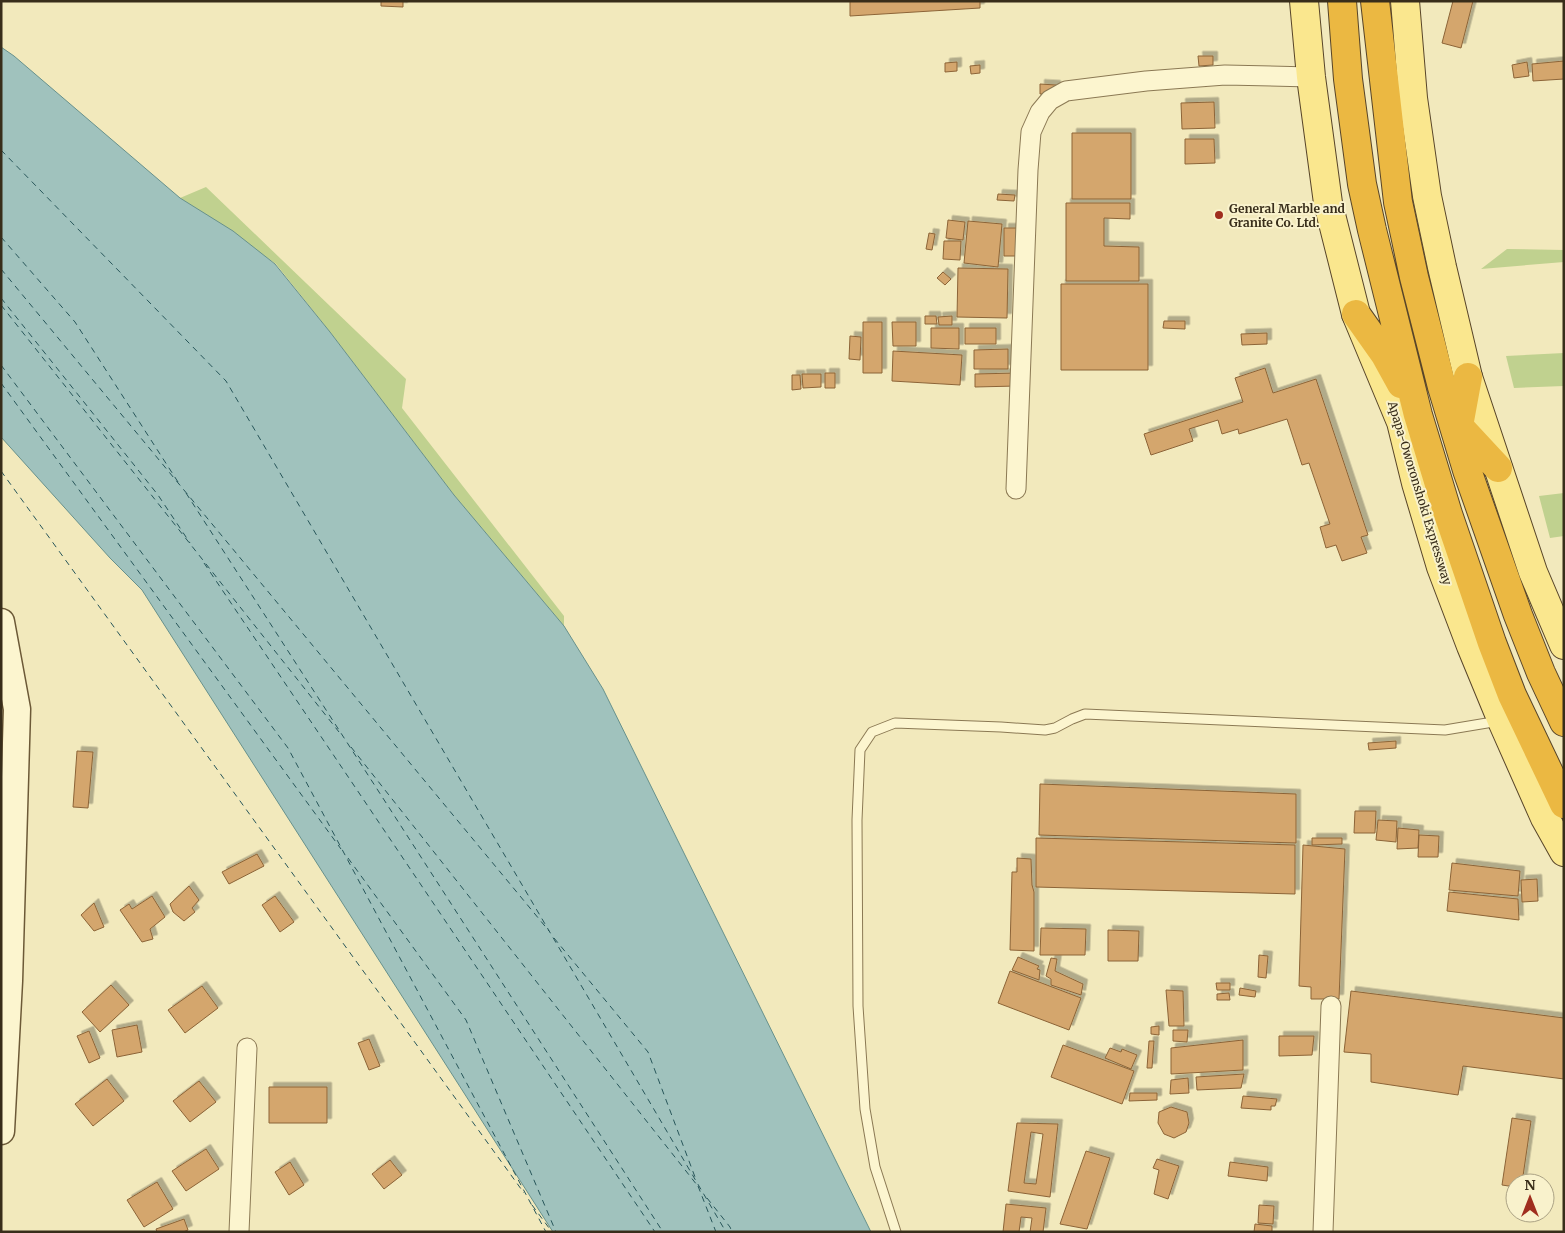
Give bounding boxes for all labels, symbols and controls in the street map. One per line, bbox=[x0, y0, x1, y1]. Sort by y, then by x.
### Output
place label: General Marble and Granite Co. Ltd. bbox=[1229, 201, 1346, 230]
marker: General Marble and Granite Co. Ltd. bbox=[1213, 209, 1225, 221]
street label: Apapa-Oworonshoki Expressway bbox=[1385, 398, 1455, 587]
north arrow bbox=[1505, 1173, 1555, 1223]
text: N bbox=[1524, 1176, 1536, 1194]

